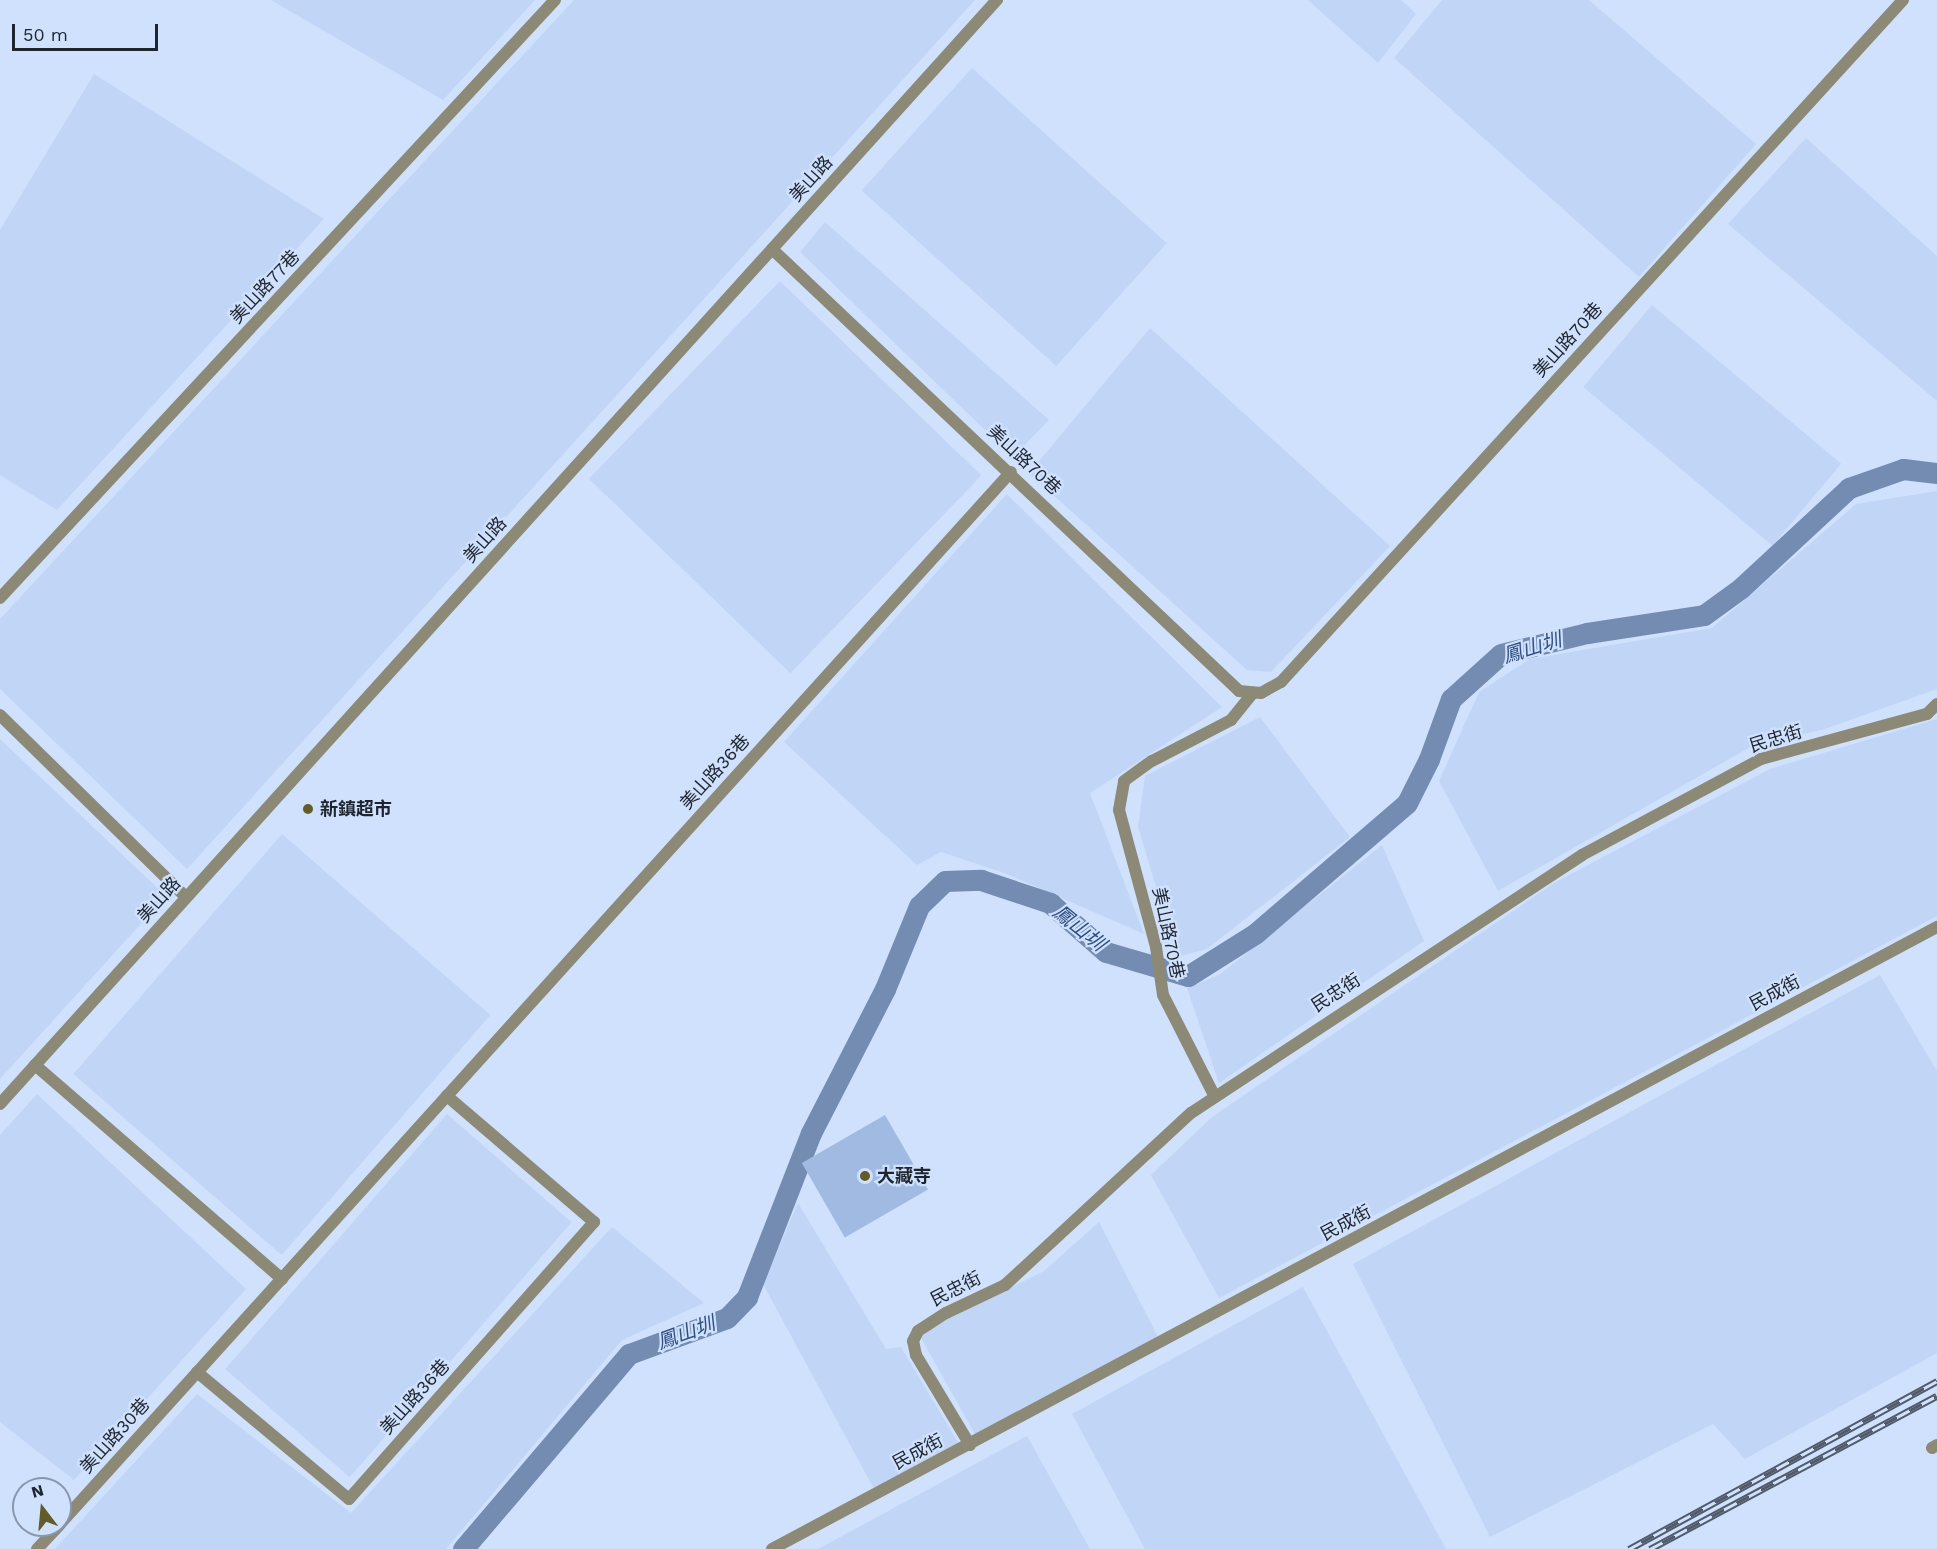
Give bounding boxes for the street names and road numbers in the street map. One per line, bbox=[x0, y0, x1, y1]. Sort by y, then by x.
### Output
street label: 美山路 bbox=[785, 152, 837, 206]
street label: 美山路77巷 bbox=[226, 246, 304, 328]
street label: 美山路70巷 bbox=[1529, 298, 1607, 382]
street label: 美山路70巷 bbox=[983, 420, 1065, 500]
street label: 美山路 bbox=[459, 513, 511, 567]
street label: 民忠街 bbox=[1747, 721, 1805, 757]
street label: 美山路36巷 bbox=[676, 730, 754, 814]
street label: 美山路 bbox=[133, 873, 185, 927]
street label: 美山路70巷 bbox=[1148, 885, 1188, 981]
street label: 民忠街 bbox=[1307, 969, 1365, 1017]
street label: 民成街 bbox=[1746, 971, 1804, 1015]
street label: 民成街 bbox=[1317, 1201, 1375, 1245]
street label: 民忠街 bbox=[927, 1267, 985, 1311]
street label: 美山路36巷 bbox=[376, 1355, 454, 1439]
street label: 美山路30巷 bbox=[76, 1394, 154, 1478]
street label: 民成街 bbox=[889, 1430, 947, 1474]

